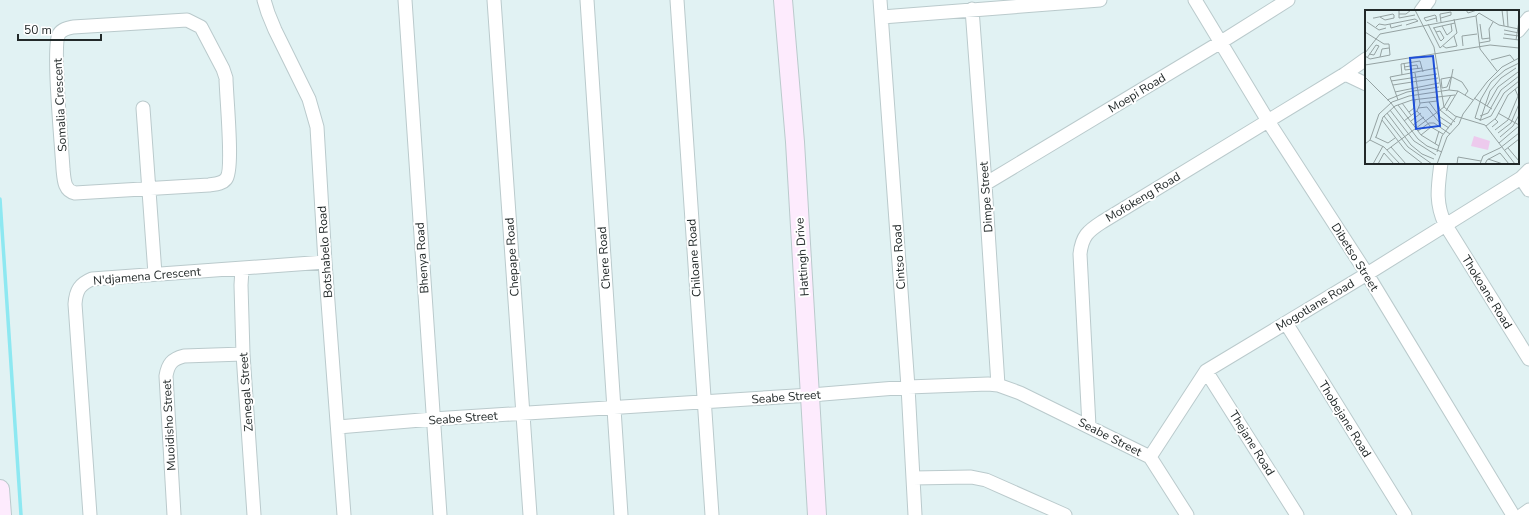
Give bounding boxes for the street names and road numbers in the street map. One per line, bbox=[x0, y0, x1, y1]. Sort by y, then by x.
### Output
street label: Somalia Crescent bbox=[50, 57, 70, 152]
street label: Moepi Road bbox=[1105, 70, 1169, 116]
street label: Dimpe Street bbox=[975, 160, 996, 233]
street label: Mofokeng Road bbox=[1103, 168, 1183, 226]
street label: Botshabelo Road bbox=[314, 205, 336, 299]
street label: Chepape Road bbox=[501, 217, 523, 297]
street label: Hattingh Drive bbox=[791, 217, 813, 297]
street label: Chiloane Road bbox=[683, 218, 705, 298]
street label: Dibetso Street bbox=[1328, 220, 1383, 295]
street label: Bhenya Road bbox=[412, 222, 432, 294]
street label: Cintso Road bbox=[889, 224, 909, 290]
street label: Chere Road bbox=[594, 226, 614, 290]
street label: Thokoane Road bbox=[1458, 252, 1516, 332]
street label: N'djamena Crescent bbox=[93, 263, 202, 289]
street label: Mogotlane Road bbox=[1273, 275, 1357, 335]
street label: Zenegal Street bbox=[235, 351, 257, 432]
street label: Muoidisho Street bbox=[159, 378, 179, 471]
street label: Thobejane Road bbox=[1315, 378, 1375, 460]
street label: Seabe Street bbox=[751, 387, 822, 407]
street label: Thejane Road bbox=[1226, 407, 1278, 479]
street label: Seabe Street bbox=[428, 408, 499, 428]
street label: Seabe Street bbox=[1075, 414, 1145, 460]

